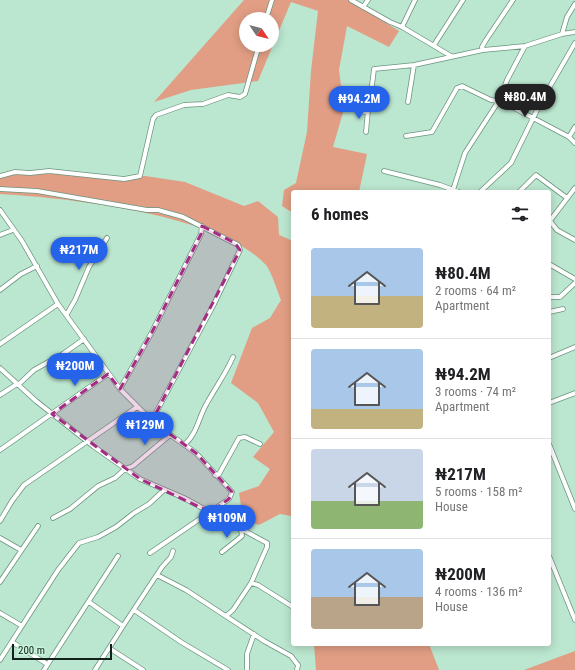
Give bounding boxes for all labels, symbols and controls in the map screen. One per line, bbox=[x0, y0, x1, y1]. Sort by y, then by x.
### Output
north arrow bbox=[239, 12, 279, 52]
map controls bbox=[239, 12, 279, 52]
pin: ₦80.4M bbox=[492, 84, 558, 118]
pin: ₦94.2M bbox=[326, 86, 392, 120]
text: ₦80.4M bbox=[504, 89, 546, 104]
text: ₦94.2M bbox=[338, 91, 380, 106]
icon: filters bbox=[509, 203, 531, 225]
text: 6 homes bbox=[311, 204, 369, 224]
pin: ₦217M bbox=[51, 237, 107, 271]
text: ₦217M bbox=[60, 242, 98, 257]
text: ₦80.4M bbox=[435, 263, 491, 283]
icon: home bbox=[343, 264, 391, 312]
text: 2 rooms · 64 m² bbox=[435, 283, 516, 298]
text: Apartment bbox=[435, 298, 489, 313]
pin: ₦200M bbox=[47, 353, 103, 387]
text: ₦200M bbox=[56, 358, 94, 373]
text: ₦94.2M bbox=[435, 364, 491, 384]
icon: home bbox=[343, 365, 391, 413]
text: 3 rooms · 74 m² bbox=[435, 384, 516, 399]
text: Apartment bbox=[435, 399, 489, 414]
pin: ₦129M bbox=[117, 412, 173, 446]
text: ₦129M bbox=[126, 417, 164, 432]
text: ₦217M bbox=[435, 464, 486, 484]
icon: home bbox=[343, 465, 391, 513]
text: 5 rooms · 158 m² bbox=[435, 484, 522, 499]
text: House bbox=[435, 499, 468, 514]
pin: ₦109M bbox=[199, 505, 255, 539]
text: ₦109M bbox=[208, 510, 246, 525]
text: ₦200M bbox=[435, 564, 486, 584]
icon: home bbox=[343, 565, 391, 613]
text: 4 rooms · 136 m² bbox=[435, 584, 522, 599]
text: House bbox=[435, 599, 468, 614]
scale bar bbox=[12, 642, 112, 661]
text: 200 m bbox=[18, 644, 45, 657]

